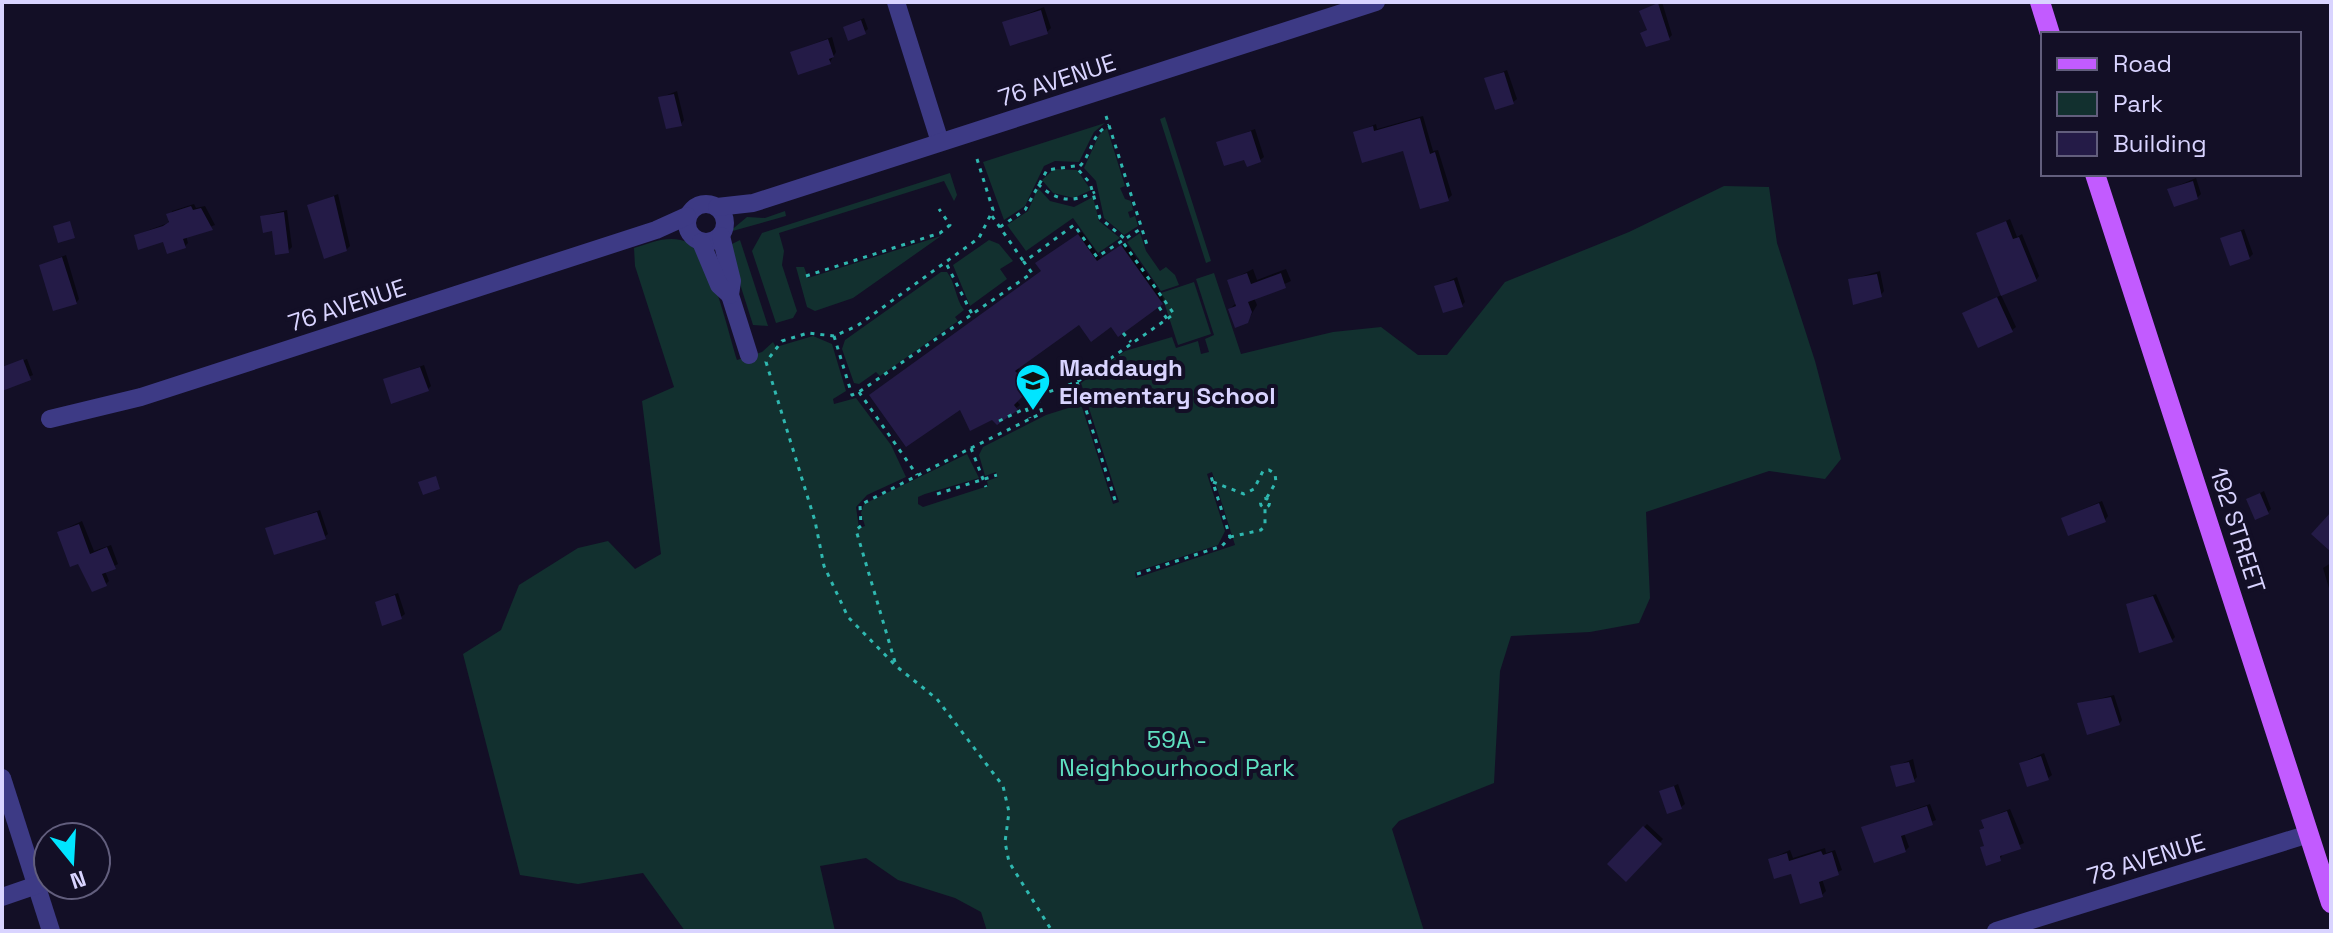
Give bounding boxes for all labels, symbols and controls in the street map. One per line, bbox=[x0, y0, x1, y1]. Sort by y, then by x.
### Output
legend bbox=[2041, 32, 2301, 176]
street label: 76 AVENUE bbox=[994, 46, 1120, 114]
text: Road bbox=[2113, 48, 2172, 79]
text: Park bbox=[2113, 88, 2163, 119]
text: Building bbox=[2113, 128, 2207, 159]
street label: 76 AVENUE bbox=[284, 271, 410, 339]
place label: Maddaugh Elementary School bbox=[1059, 352, 1276, 411]
school or university icon: Maddaugh Elementary School bbox=[1014, 362, 1052, 412]
street label: 192 STREET bbox=[2203, 464, 2273, 596]
park label: 59A - Neighbourhood Park bbox=[1059, 724, 1295, 783]
north arrow bbox=[32, 821, 112, 901]
street label: 78 AVENUE bbox=[2083, 826, 2209, 892]
text: N bbox=[67, 864, 90, 896]

